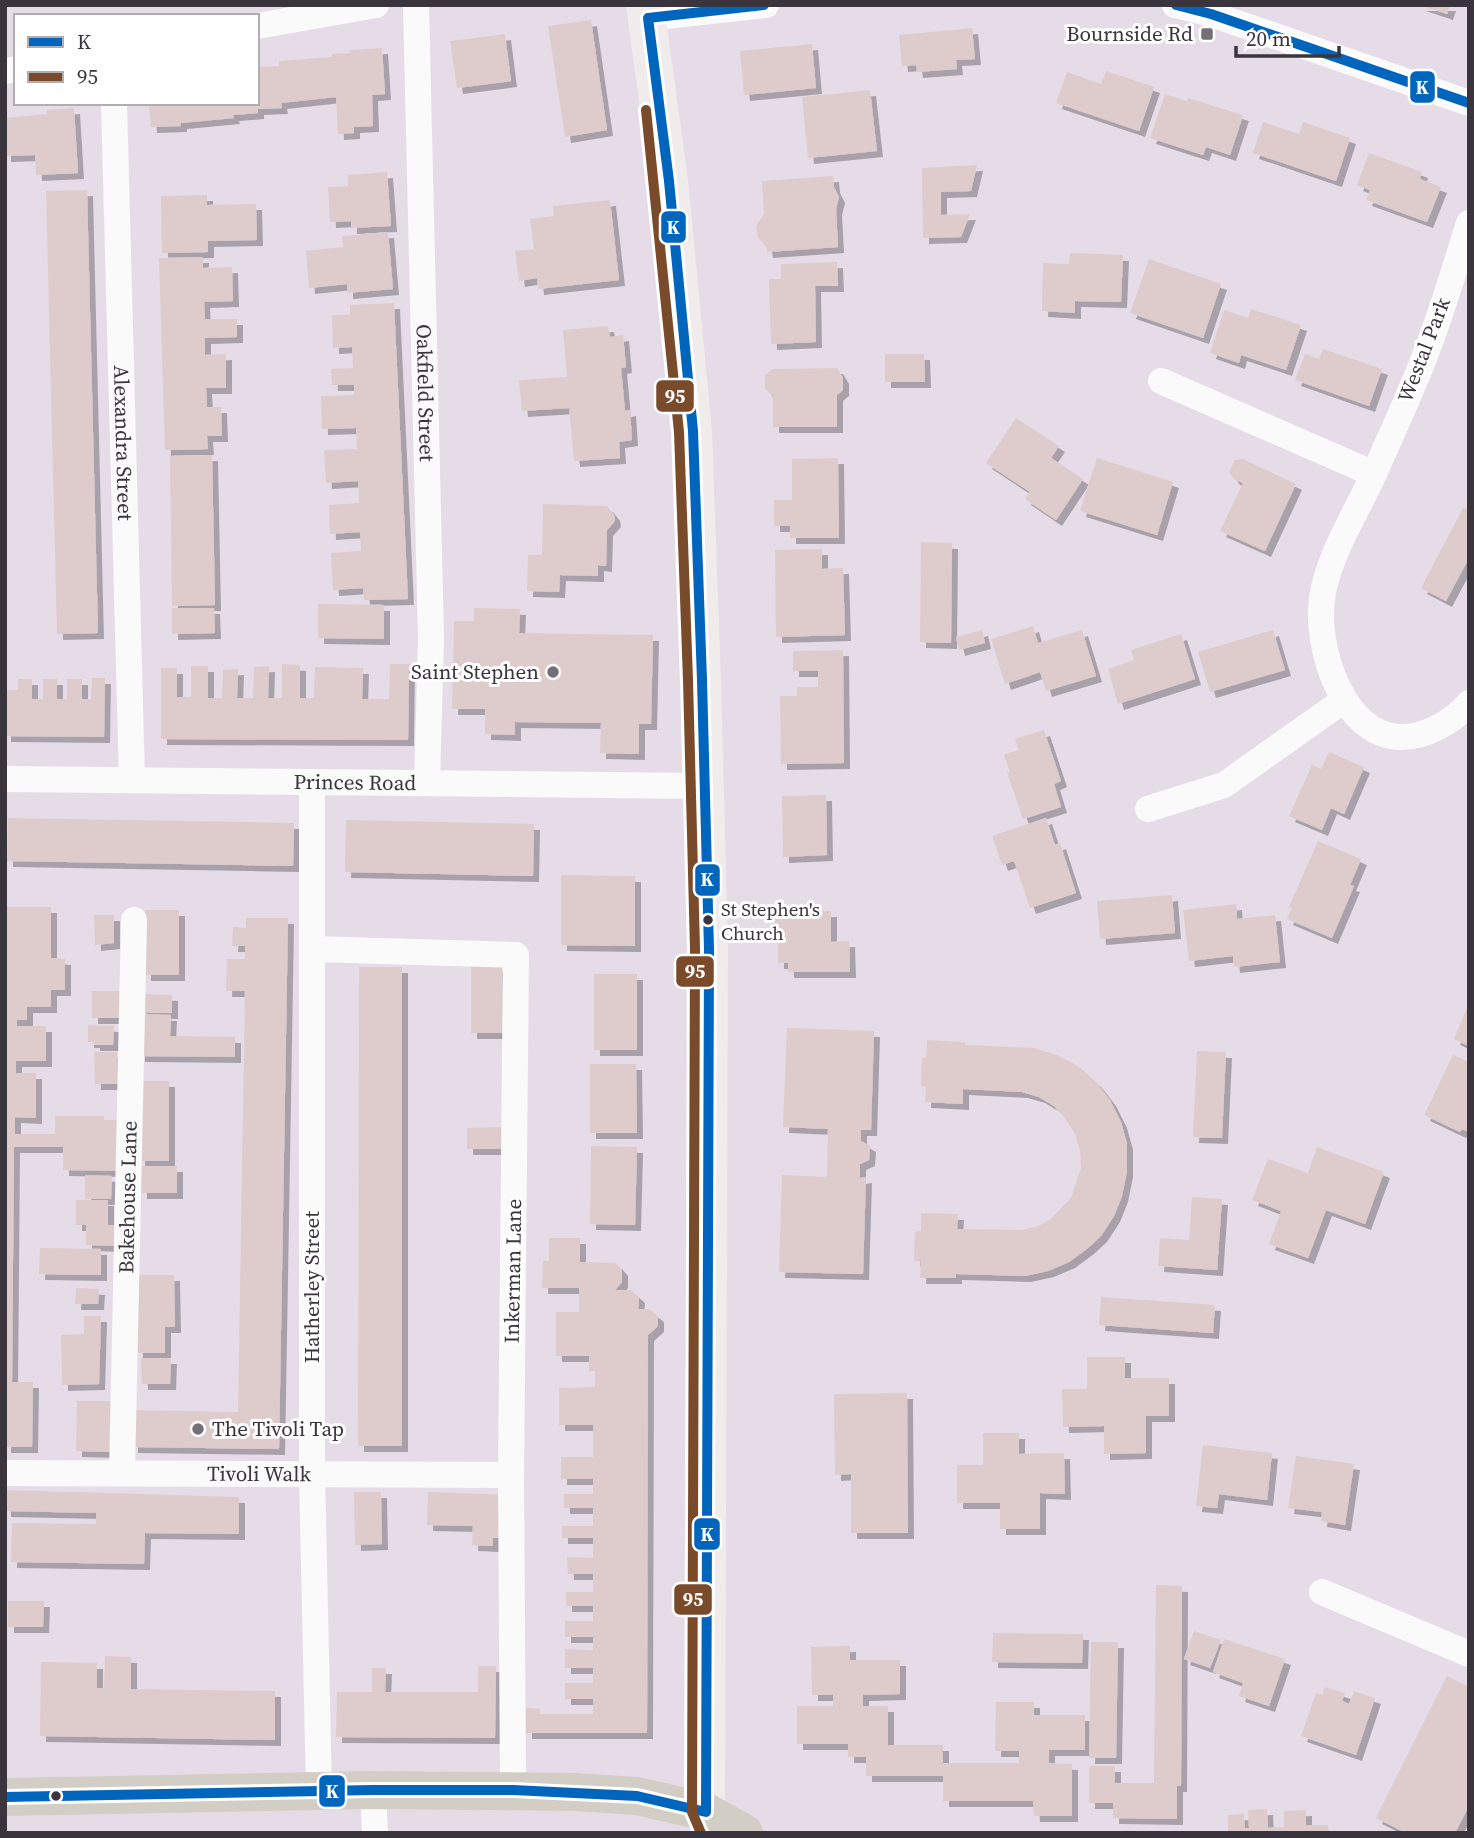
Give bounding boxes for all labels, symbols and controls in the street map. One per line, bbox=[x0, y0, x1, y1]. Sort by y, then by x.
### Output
legend bbox=[14, 14, 259, 105]
scale bar bbox=[1236, 14, 1339, 58]
place label: Bournside Rd bbox=[1066, 19, 1193, 48]
text: 20 m bbox=[1246, 24, 1291, 53]
marker: Bournside Rd bbox=[1199, 26, 1215, 42]
text: K bbox=[77, 27, 91, 56]
text: 95 bbox=[77, 62, 98, 91]
line badge: K bbox=[1409, 70, 1436, 104]
text: K bbox=[1415, 74, 1429, 100]
line badge: K bbox=[660, 210, 687, 244]
text: K bbox=[666, 214, 680, 240]
street label: Westal Park bbox=[1390, 293, 1457, 407]
street label: Oakfield Street bbox=[410, 324, 442, 462]
street label: Alexandra Street bbox=[107, 365, 140, 521]
line badge: 95 bbox=[655, 379, 695, 413]
text: 95 bbox=[665, 383, 685, 409]
place label: Saint Stephen bbox=[411, 657, 539, 686]
marker: Saint Stephen bbox=[545, 664, 561, 680]
street label: Princes Road bbox=[294, 767, 417, 797]
line badge: K bbox=[694, 863, 721, 897]
text: K bbox=[700, 866, 714, 892]
place label: St Stephen's Church bbox=[721, 896, 820, 946]
marker: St Stephen's Church bbox=[701, 913, 715, 927]
line badge: 95 bbox=[675, 955, 715, 988]
text: 95 bbox=[685, 958, 705, 984]
street label: Bakehouse Lane bbox=[111, 1120, 144, 1274]
street label: Inkerman Lane bbox=[497, 1198, 528, 1344]
street label: Hatherley Street bbox=[297, 1211, 326, 1363]
place label: The Tivoli Tap bbox=[212, 1414, 344, 1443]
marker: The Tivoli Tap bbox=[190, 1421, 206, 1437]
street label: Tivoli Walk bbox=[207, 1459, 312, 1488]
line badge: K bbox=[693, 1517, 721, 1551]
text: K bbox=[700, 1521, 714, 1547]
line badge: 95 bbox=[673, 1583, 713, 1616]
text: 95 bbox=[683, 1586, 703, 1612]
line badge: K bbox=[318, 1774, 346, 1808]
text: K bbox=[325, 1778, 339, 1804]
unlabelled marker bbox=[49, 1789, 63, 1803]

